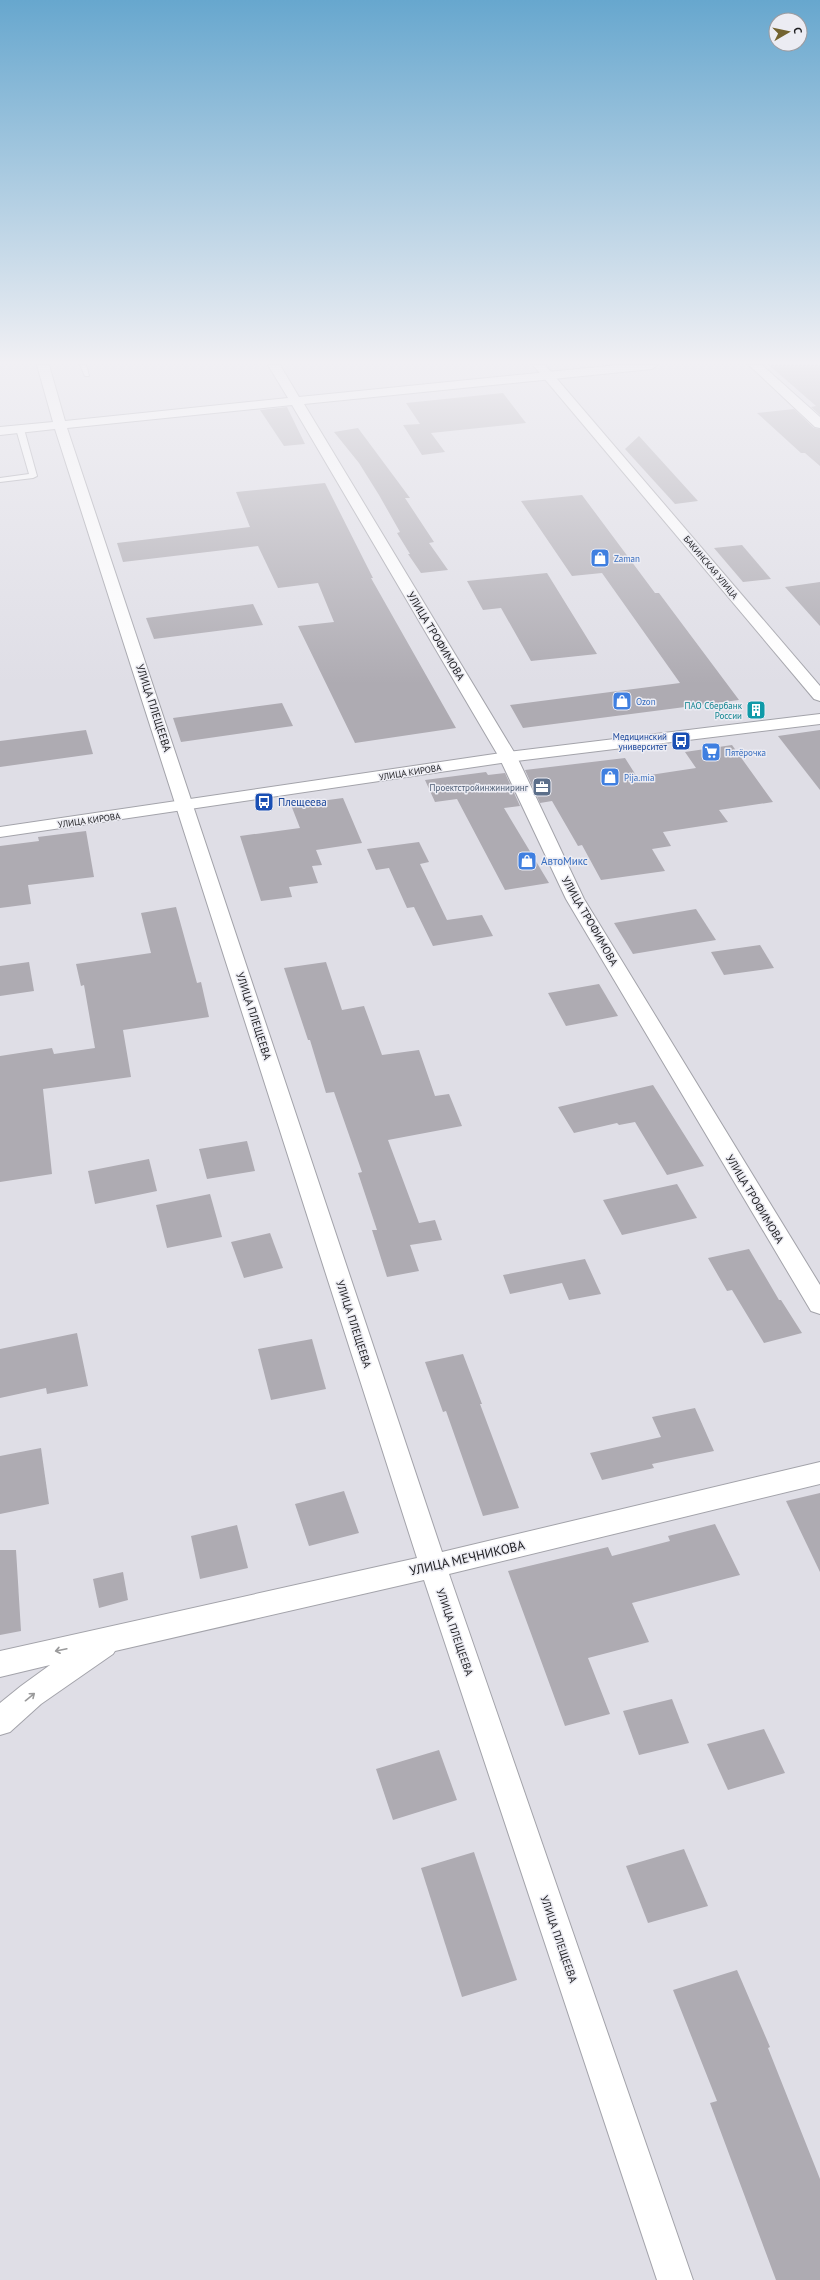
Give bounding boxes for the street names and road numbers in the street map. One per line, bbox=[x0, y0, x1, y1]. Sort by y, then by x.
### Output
street label: БАКИНСКАЯ УЛИЦА bbox=[681, 533, 741, 601]
street label: УЛИЦА ТРОФИМОВА bbox=[404, 589, 468, 683]
street label: УЛИЦА ПЛЕЩЕЕВА bbox=[133, 662, 175, 754]
street label: УЛИЦА КИРОВА bbox=[378, 762, 443, 782]
street label: УЛИЦА КИРОВА bbox=[57, 810, 122, 830]
street label: УЛИЦА ТРОФИМОВА bbox=[559, 874, 622, 969]
street label: УЛИЦА ПЛЕЩЕЕВА bbox=[233, 970, 275, 1062]
street label: УЛИЦА ТРОФИМОВА bbox=[723, 1152, 787, 1246]
street label: УЛИЦА ПЛЕЩЕЕВА bbox=[333, 1278, 375, 1370]
street label: УЛИЦА МЕЧНИКОВА bbox=[408, 1536, 527, 1580]
street label: УЛИЦА ПЛЕЩЕЕВА bbox=[434, 1587, 477, 1678]
street label: УЛИЦА ПЛЕЩЕЕВА bbox=[538, 1894, 581, 1985]

